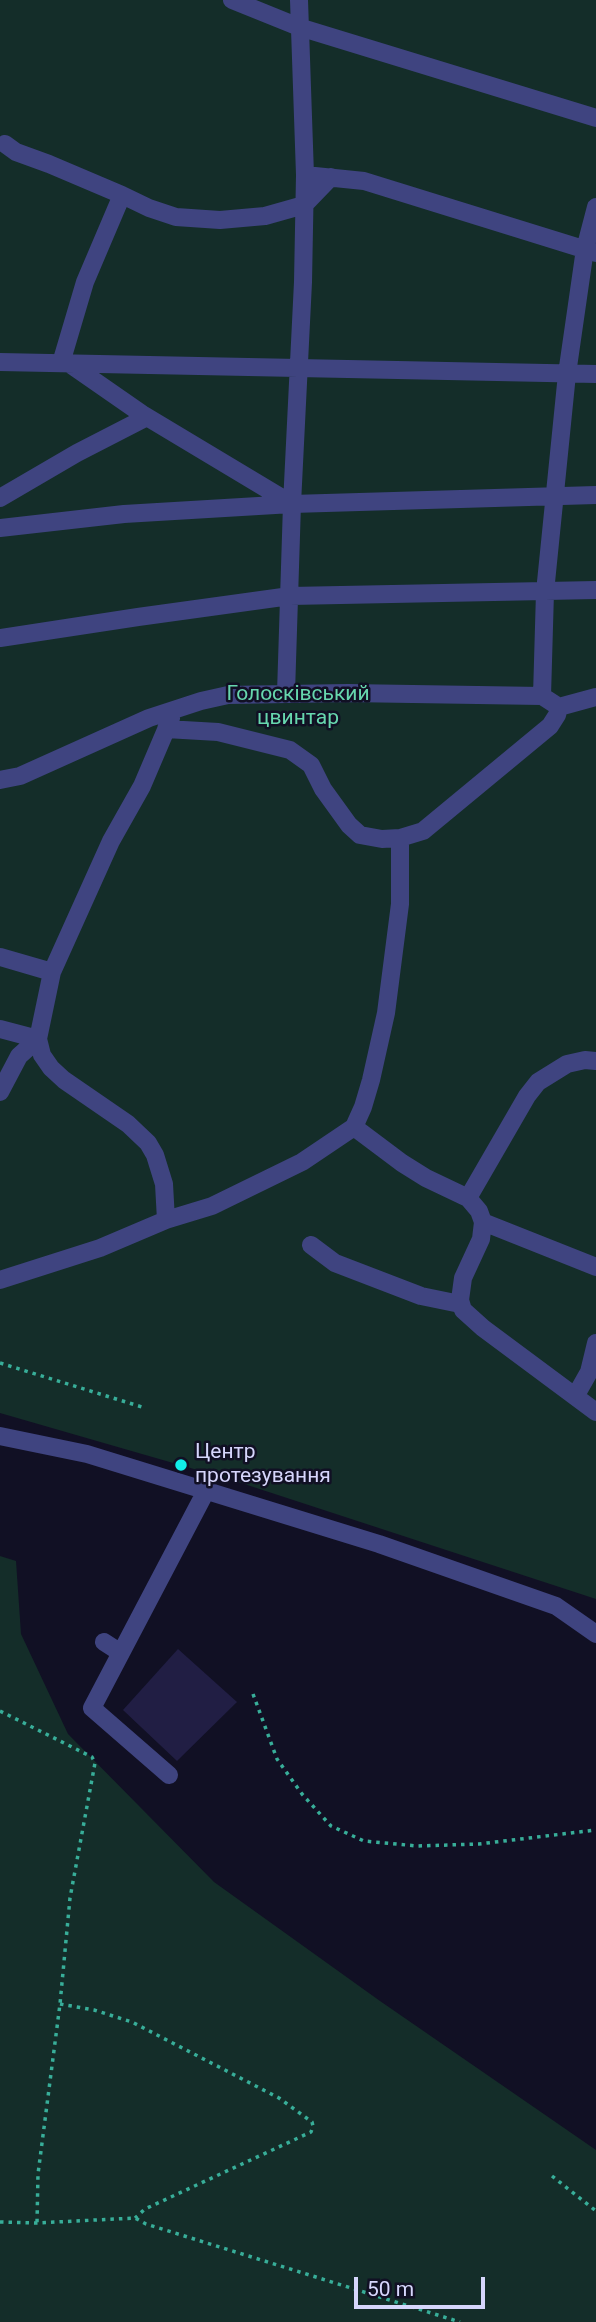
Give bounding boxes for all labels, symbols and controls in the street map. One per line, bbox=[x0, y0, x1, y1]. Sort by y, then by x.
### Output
park label: Голосківський цвинтар bbox=[226, 682, 370, 732]
place label: Центр протезування bbox=[195, 1440, 331, 1490]
marker: Центр протезування bbox=[173, 1457, 189, 1473]
scale bar bbox=[358, 2262, 489, 2306]
text: 50 m bbox=[367, 2277, 414, 2301]

